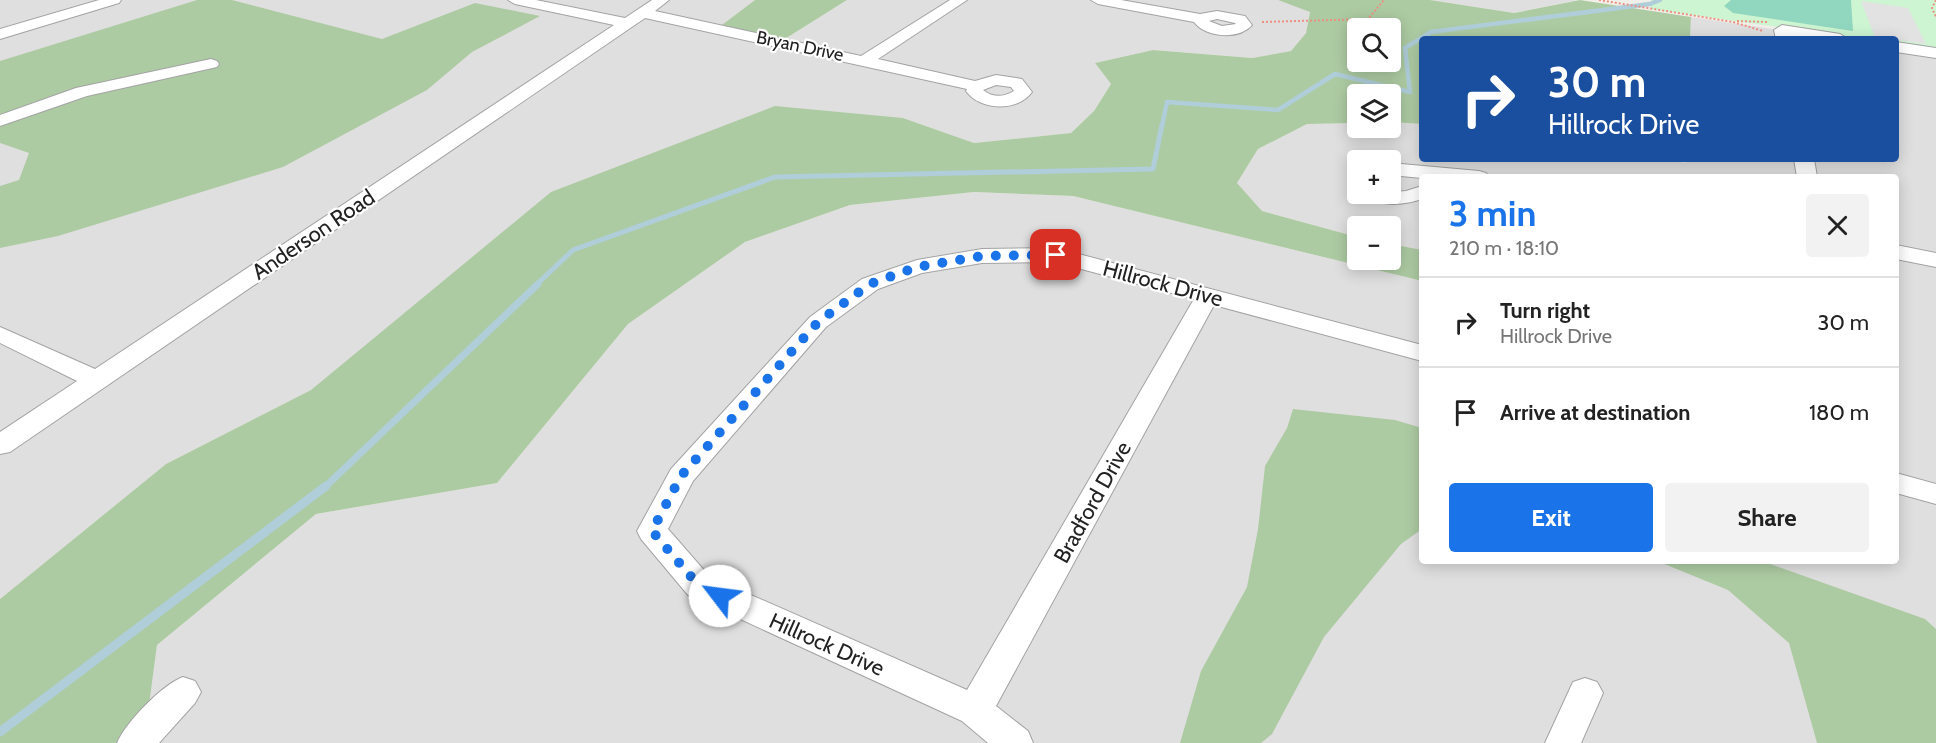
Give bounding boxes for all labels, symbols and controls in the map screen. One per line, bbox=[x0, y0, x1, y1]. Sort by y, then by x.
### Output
map controls bbox=[1347, 18, 1401, 270]
button: search bbox=[1347, 18, 1401, 72]
street label: Bryan Drive bbox=[754, 26, 846, 66]
text: 30 m bbox=[1548, 56, 1646, 108]
icon: right bbox=[1449, 60, 1527, 138]
button: layers bbox=[1347, 84, 1401, 138]
text: Hillrock Drive bbox=[1548, 108, 1699, 141]
button: + bbox=[1347, 150, 1401, 204]
street label: Anderson Road bbox=[247, 183, 380, 285]
text: 3 min bbox=[1449, 191, 1536, 235]
button: close bbox=[1806, 194, 1869, 257]
button: − bbox=[1347, 216, 1401, 270]
pin bbox=[1030, 229, 1081, 280]
text: 210 m · 18:10 bbox=[1449, 236, 1559, 260]
icon: arrive bbox=[1039, 238, 1072, 271]
street label: Hillrock Drive bbox=[1100, 254, 1226, 312]
text: Turn right bbox=[1500, 297, 1590, 324]
icon: right bbox=[1449, 306, 1482, 339]
text: 30 m bbox=[1817, 309, 1869, 336]
text: Hillrock Drive bbox=[1500, 324, 1612, 348]
icon: arrive bbox=[1449, 396, 1482, 429]
text: Arrive at destination bbox=[1500, 399, 1690, 426]
text: 180 m bbox=[1809, 399, 1869, 426]
street label: Bradford Drive bbox=[1048, 437, 1137, 568]
button: Exit bbox=[1449, 483, 1653, 552]
button: Share bbox=[1665, 483, 1869, 552]
position arrow bbox=[688, 564, 752, 628]
street label: Hillrock Drive bbox=[765, 607, 889, 682]

